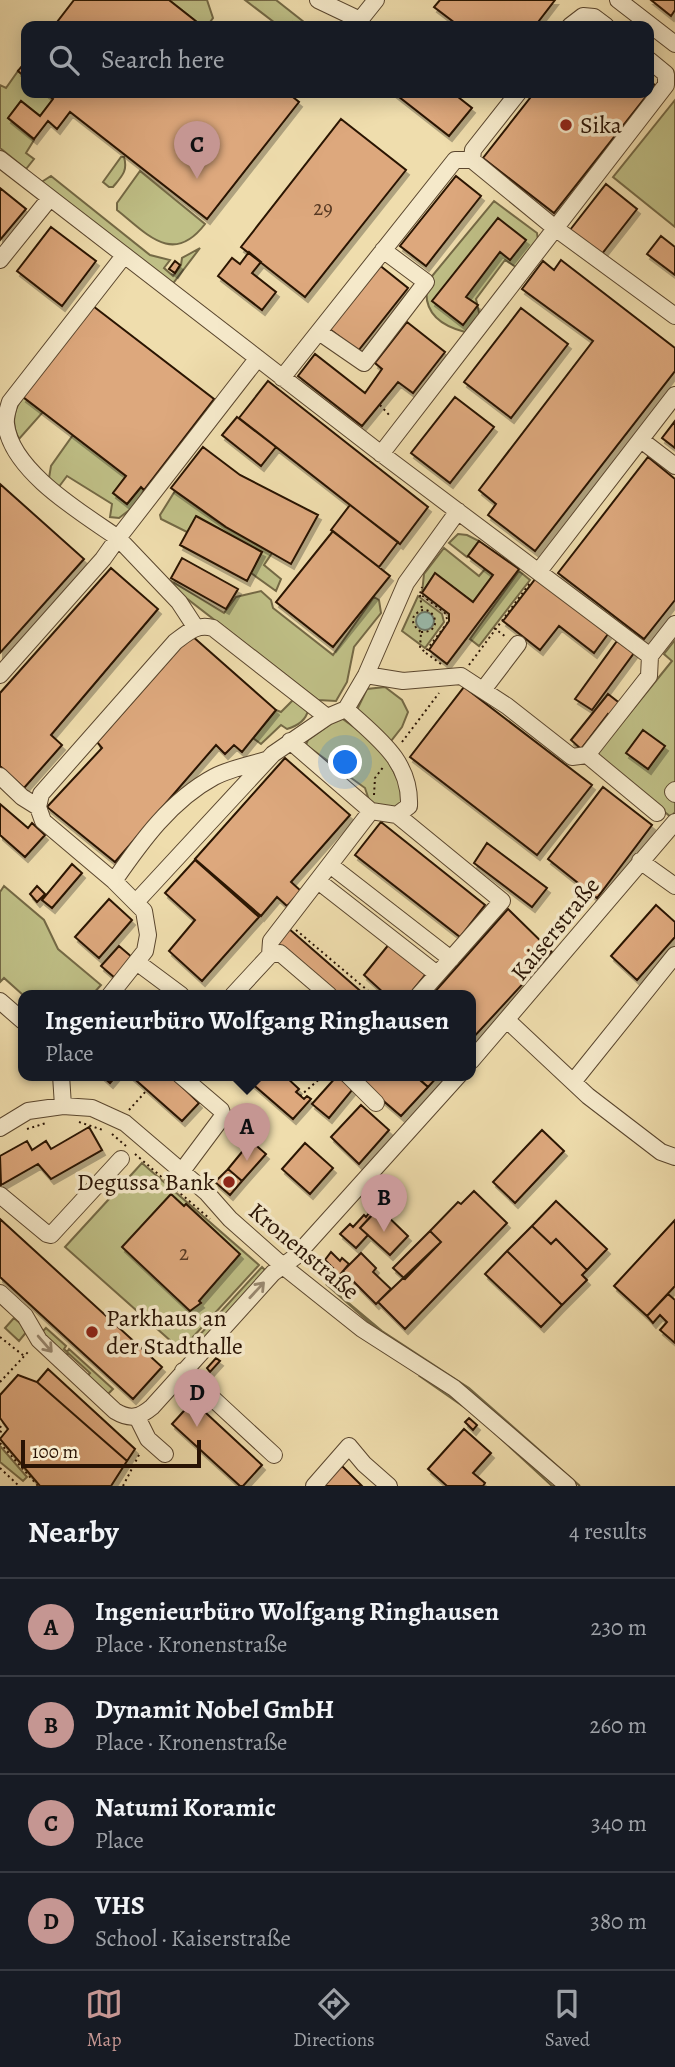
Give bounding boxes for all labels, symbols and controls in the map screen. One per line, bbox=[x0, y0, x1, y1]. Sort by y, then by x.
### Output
search box bbox=[21, 21, 654, 98]
icon: search bbox=[45, 41, 83, 79]
text: Search here bbox=[101, 42, 225, 77]
place label: Sika bbox=[580, 109, 623, 141]
marker: Sika bbox=[558, 117, 574, 133]
pin: C bbox=[174, 121, 220, 179]
house number: 29 bbox=[313, 194, 333, 222]
your location bbox=[328, 745, 362, 779]
street label: Kaiserstraße bbox=[503, 870, 607, 988]
popup bbox=[18, 990, 476, 1081]
text: Ingenieurbüro Wolfgang Ringhausen bbox=[45, 1003, 449, 1038]
text: Place bbox=[45, 1038, 94, 1069]
pin: A bbox=[224, 1103, 270, 1161]
place label: Degussa Bank bbox=[77, 1166, 215, 1198]
marker: Degussa Bank bbox=[221, 1174, 237, 1190]
pin: B bbox=[361, 1174, 407, 1232]
street label: Kronenstraße bbox=[242, 1195, 366, 1307]
house number: 2 bbox=[179, 1239, 189, 1267]
one-way arrow bbox=[249, 1281, 265, 1299]
place label: Parkhaus an der Stadthalle bbox=[106, 1302, 243, 1362]
marker: Parkhaus an der Stadthalle bbox=[84, 1324, 100, 1340]
one-way arrow bbox=[37, 1335, 53, 1353]
pin: D bbox=[174, 1369, 220, 1427]
scale bar bbox=[21, 1437, 201, 1469]
text: 100 m bbox=[32, 1439, 78, 1465]
text: Nearby bbox=[28, 1512, 119, 1552]
text: 4 results bbox=[569, 1516, 647, 1547]
text: Ingenieurbüro Wolfgang Ringhausen bbox=[95, 1594, 499, 1629]
text: A bbox=[44, 1612, 58, 1643]
text: 230 m bbox=[591, 1612, 647, 1643]
text: Place · Kronenstraße bbox=[95, 1629, 287, 1660]
text: Dynamit Nobel GmbH bbox=[95, 1692, 334, 1727]
text: B bbox=[44, 1710, 58, 1741]
text: 260 m bbox=[589, 1710, 647, 1741]
text: Place · Kronenstraße bbox=[95, 1727, 287, 1758]
text: Natumi Koramic bbox=[95, 1790, 276, 1825]
text: C bbox=[44, 1808, 58, 1839]
text: 340 m bbox=[591, 1808, 647, 1839]
text: Place bbox=[95, 1825, 144, 1856]
text: VHS bbox=[95, 1888, 145, 1923]
text: D bbox=[43, 1906, 59, 1937]
text: 380 m bbox=[590, 1906, 647, 1937]
text: School · Kaiserstraße bbox=[95, 1923, 291, 1954]
tab: Map bbox=[85, 1985, 123, 2053]
tab: Directions bbox=[293, 1985, 375, 2053]
tab: Saved bbox=[545, 1985, 590, 2053]

